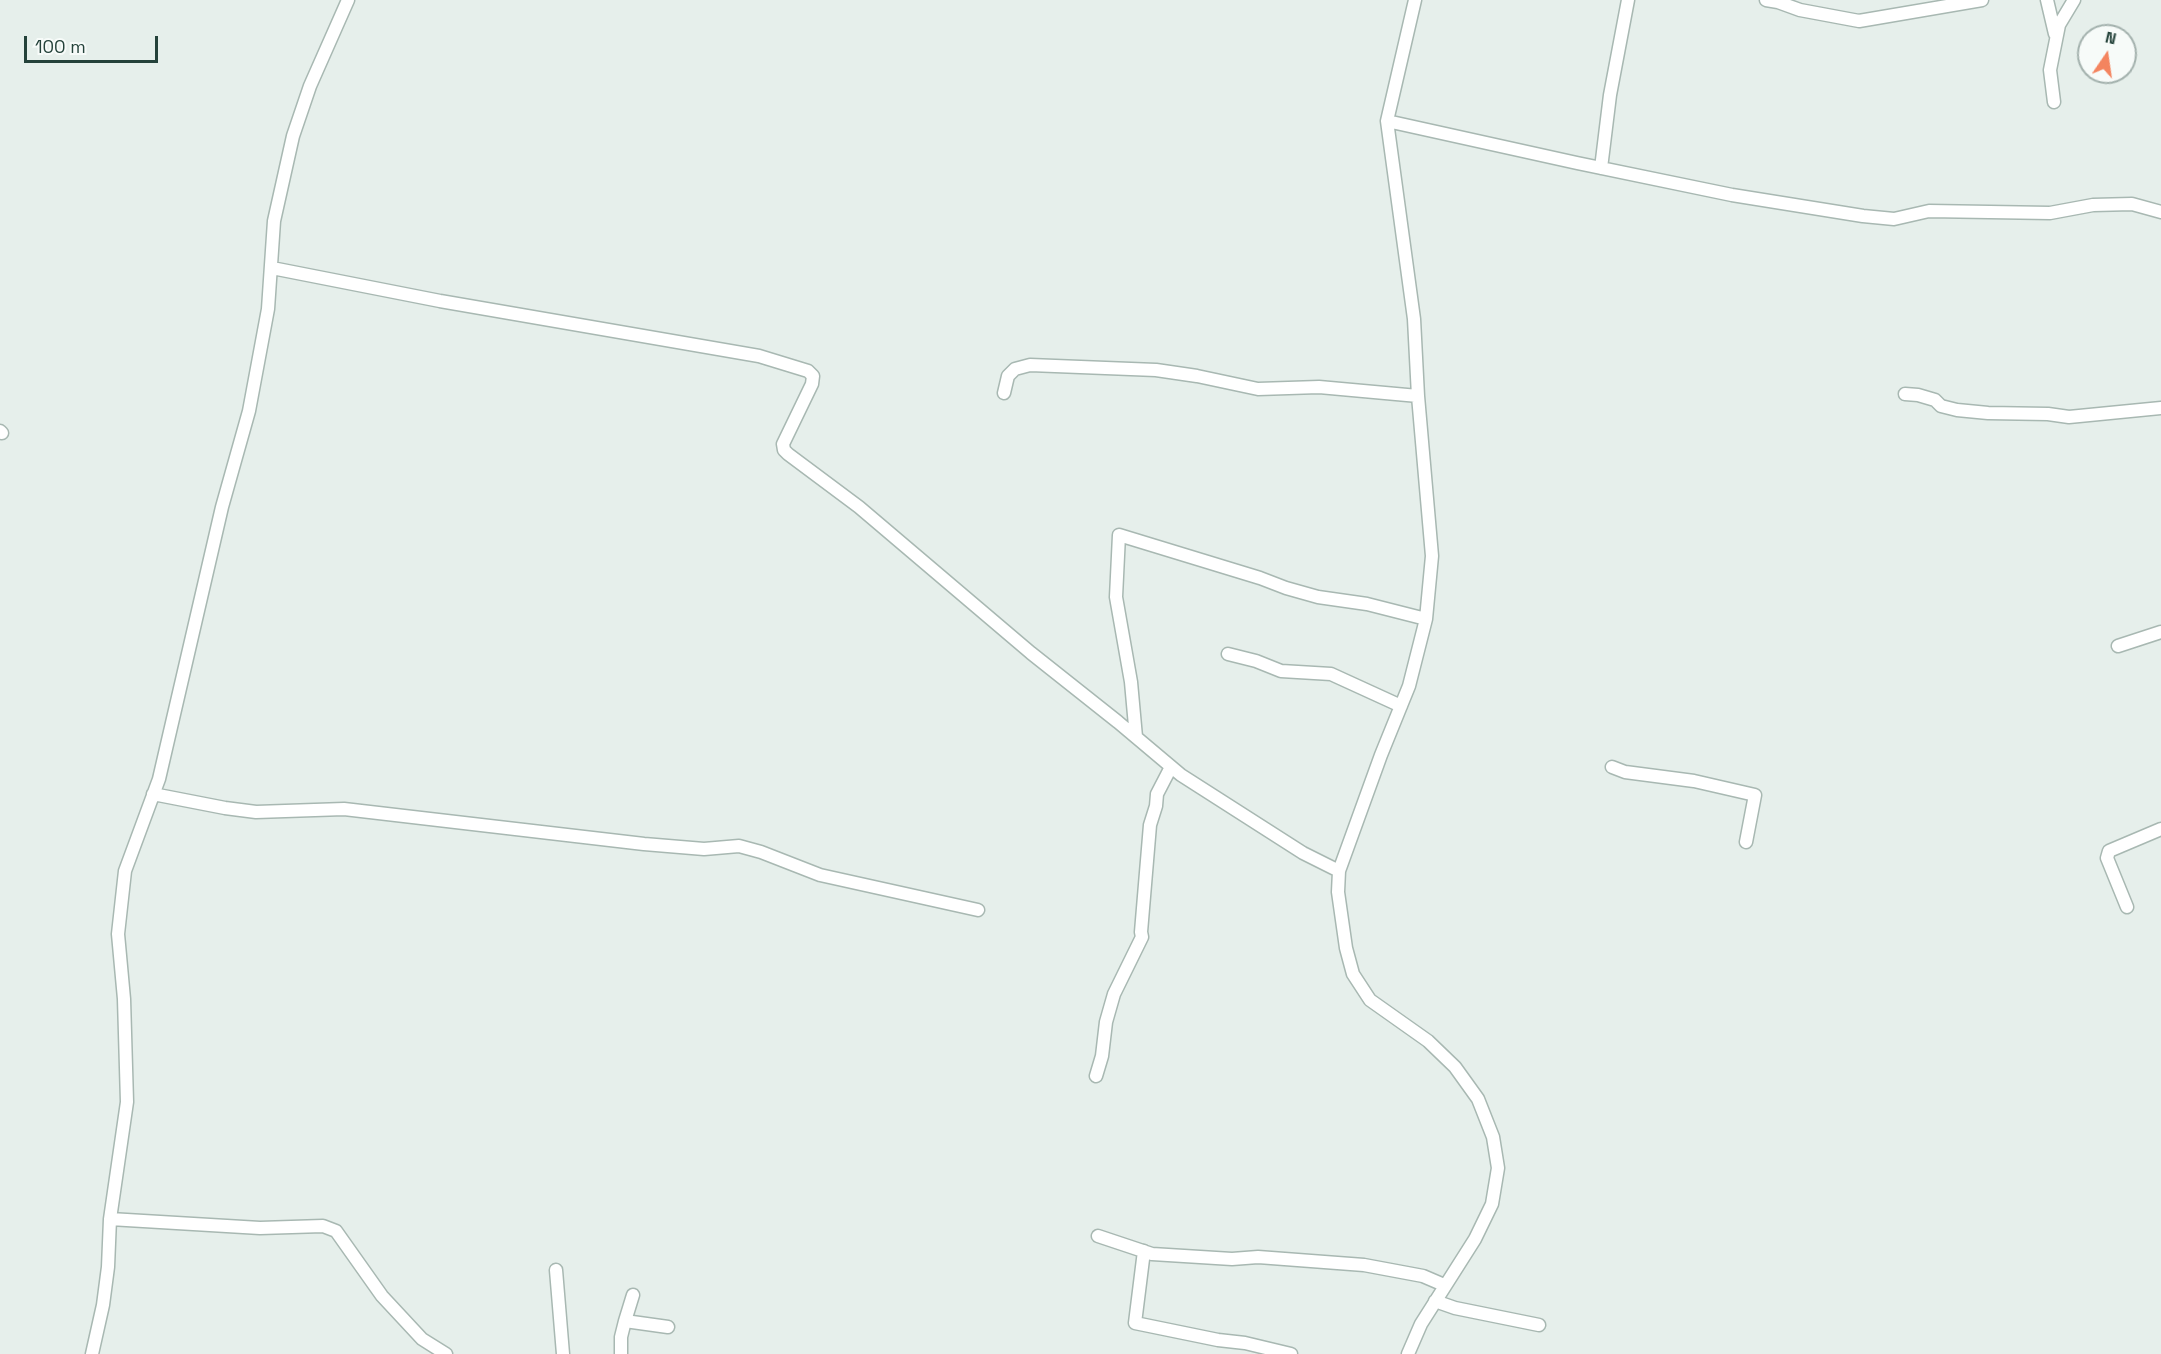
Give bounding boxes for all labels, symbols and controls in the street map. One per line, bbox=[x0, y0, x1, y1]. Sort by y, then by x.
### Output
scale bar bbox=[27, 24, 160, 62]
north arrow bbox=[2077, 24, 2137, 84]
text: N bbox=[2103, 26, 2118, 49]
text: 100 m bbox=[35, 35, 86, 58]

